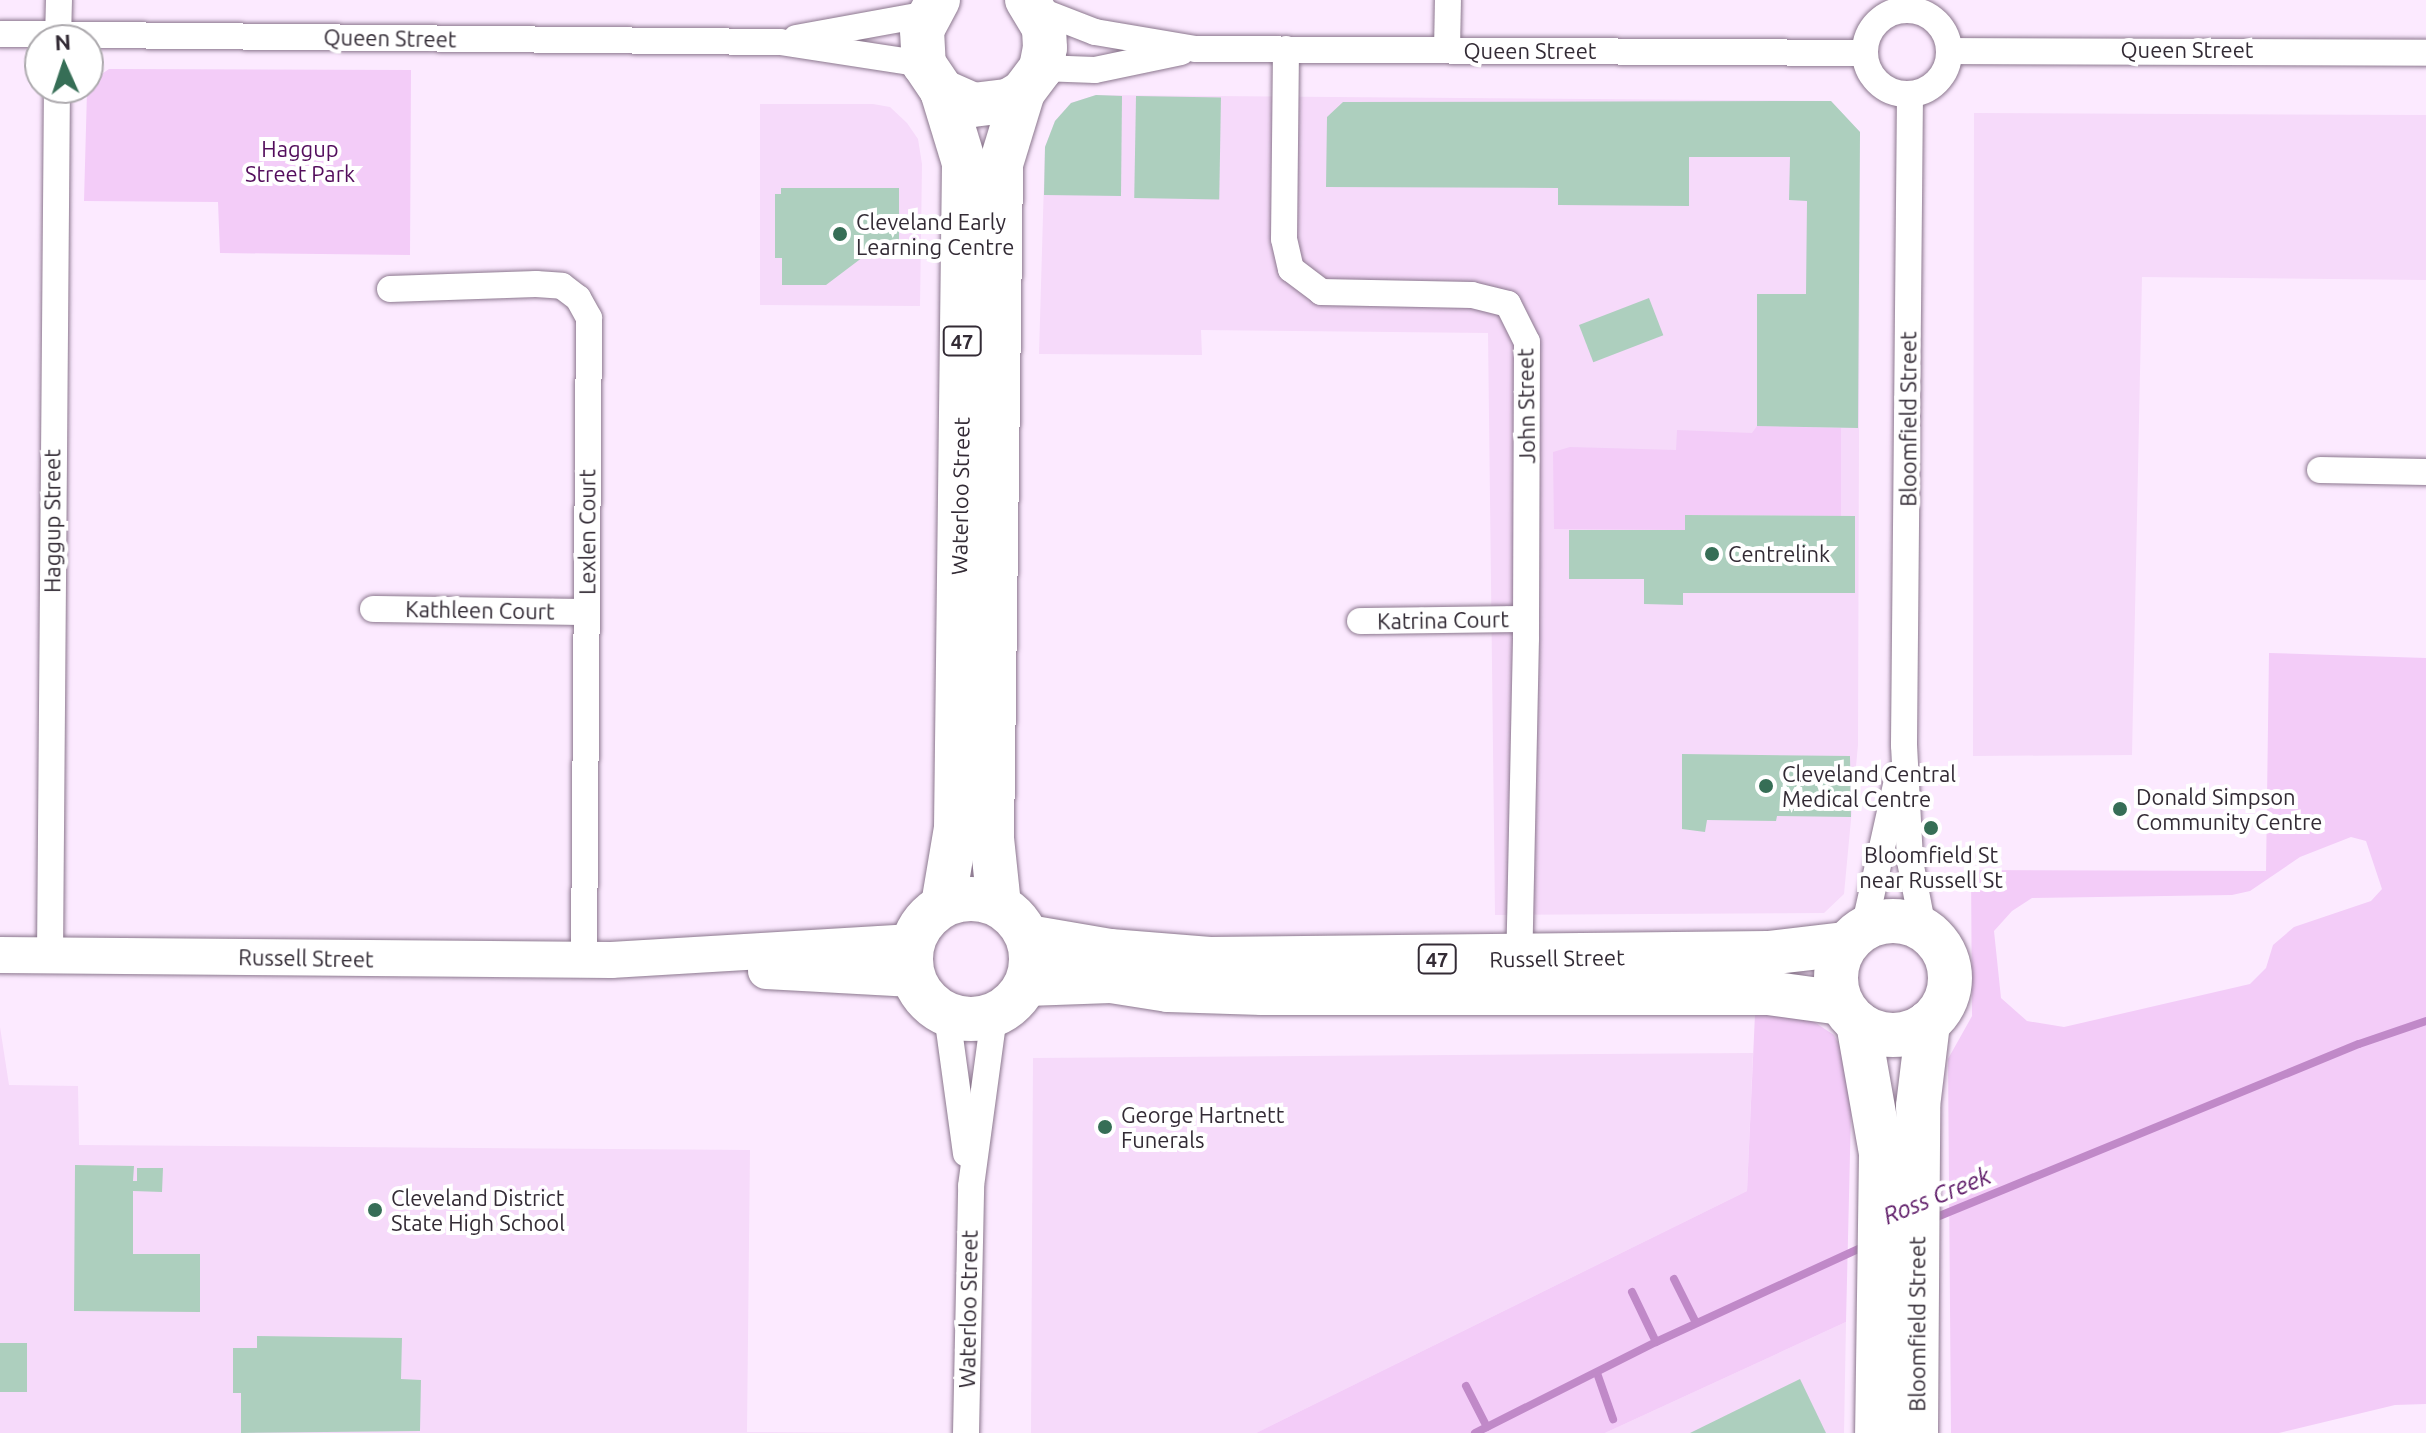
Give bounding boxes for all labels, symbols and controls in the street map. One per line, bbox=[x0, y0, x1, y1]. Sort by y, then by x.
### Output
north arrow bbox=[24, 24, 104, 104]
street label: Queen Street bbox=[323, 24, 457, 52]
text: N bbox=[54, 29, 72, 54]
street label: Queen Street bbox=[2121, 37, 2253, 63]
street label: Queen Street bbox=[1464, 38, 1596, 64]
park label: Haggup Street Park bbox=[245, 135, 355, 186]
place label: Cleveland Early Learning Centre bbox=[856, 208, 1014, 260]
marker: Cleveland Early Learning Centre bbox=[831, 225, 849, 243]
road number: 47 bbox=[942, 325, 982, 357]
street label: Bloomfield Street bbox=[1895, 331, 1921, 507]
street label: John Street bbox=[1512, 348, 1540, 464]
street label: Waterloo Street bbox=[945, 417, 975, 575]
street label: Haggup Street bbox=[39, 449, 65, 593]
street label: Lexlen Court bbox=[574, 469, 600, 595]
place label: Centrelink bbox=[1728, 541, 1830, 567]
marker: Centrelink bbox=[1703, 545, 1721, 563]
street label: Kathleen Court bbox=[405, 595, 555, 625]
street label: Katrina Court bbox=[1377, 606, 1509, 634]
place label: Cleveland Central Medical Centre bbox=[1782, 760, 1956, 812]
marker: Cleveland Central Medical Centre bbox=[1757, 777, 1775, 795]
place label: Donald Simpson Community Centre bbox=[2136, 783, 2322, 834]
marker: Donald Simpson Community Centre bbox=[2111, 800, 2129, 818]
marker: Bloomfield St near Russell St bbox=[1922, 819, 1940, 837]
place label: Bloomfield St near Russell St bbox=[1859, 841, 2003, 892]
road number: 47 bbox=[1417, 943, 1457, 975]
street label: Russell Street bbox=[238, 944, 374, 972]
street label: Russell Street bbox=[1489, 944, 1625, 972]
place label: George Hartnett Funerals bbox=[1121, 1101, 1284, 1152]
marker: George Hartnett Funerals bbox=[1096, 1118, 1114, 1136]
water label: Ross Creek bbox=[1879, 1161, 1995, 1231]
place label: Cleveland District State High School bbox=[391, 1184, 565, 1236]
marker: Cleveland District State High School bbox=[366, 1201, 384, 1219]
street label: Waterloo Street bbox=[953, 1230, 983, 1388]
street label: Bloomfield Street bbox=[1904, 1236, 1930, 1412]

